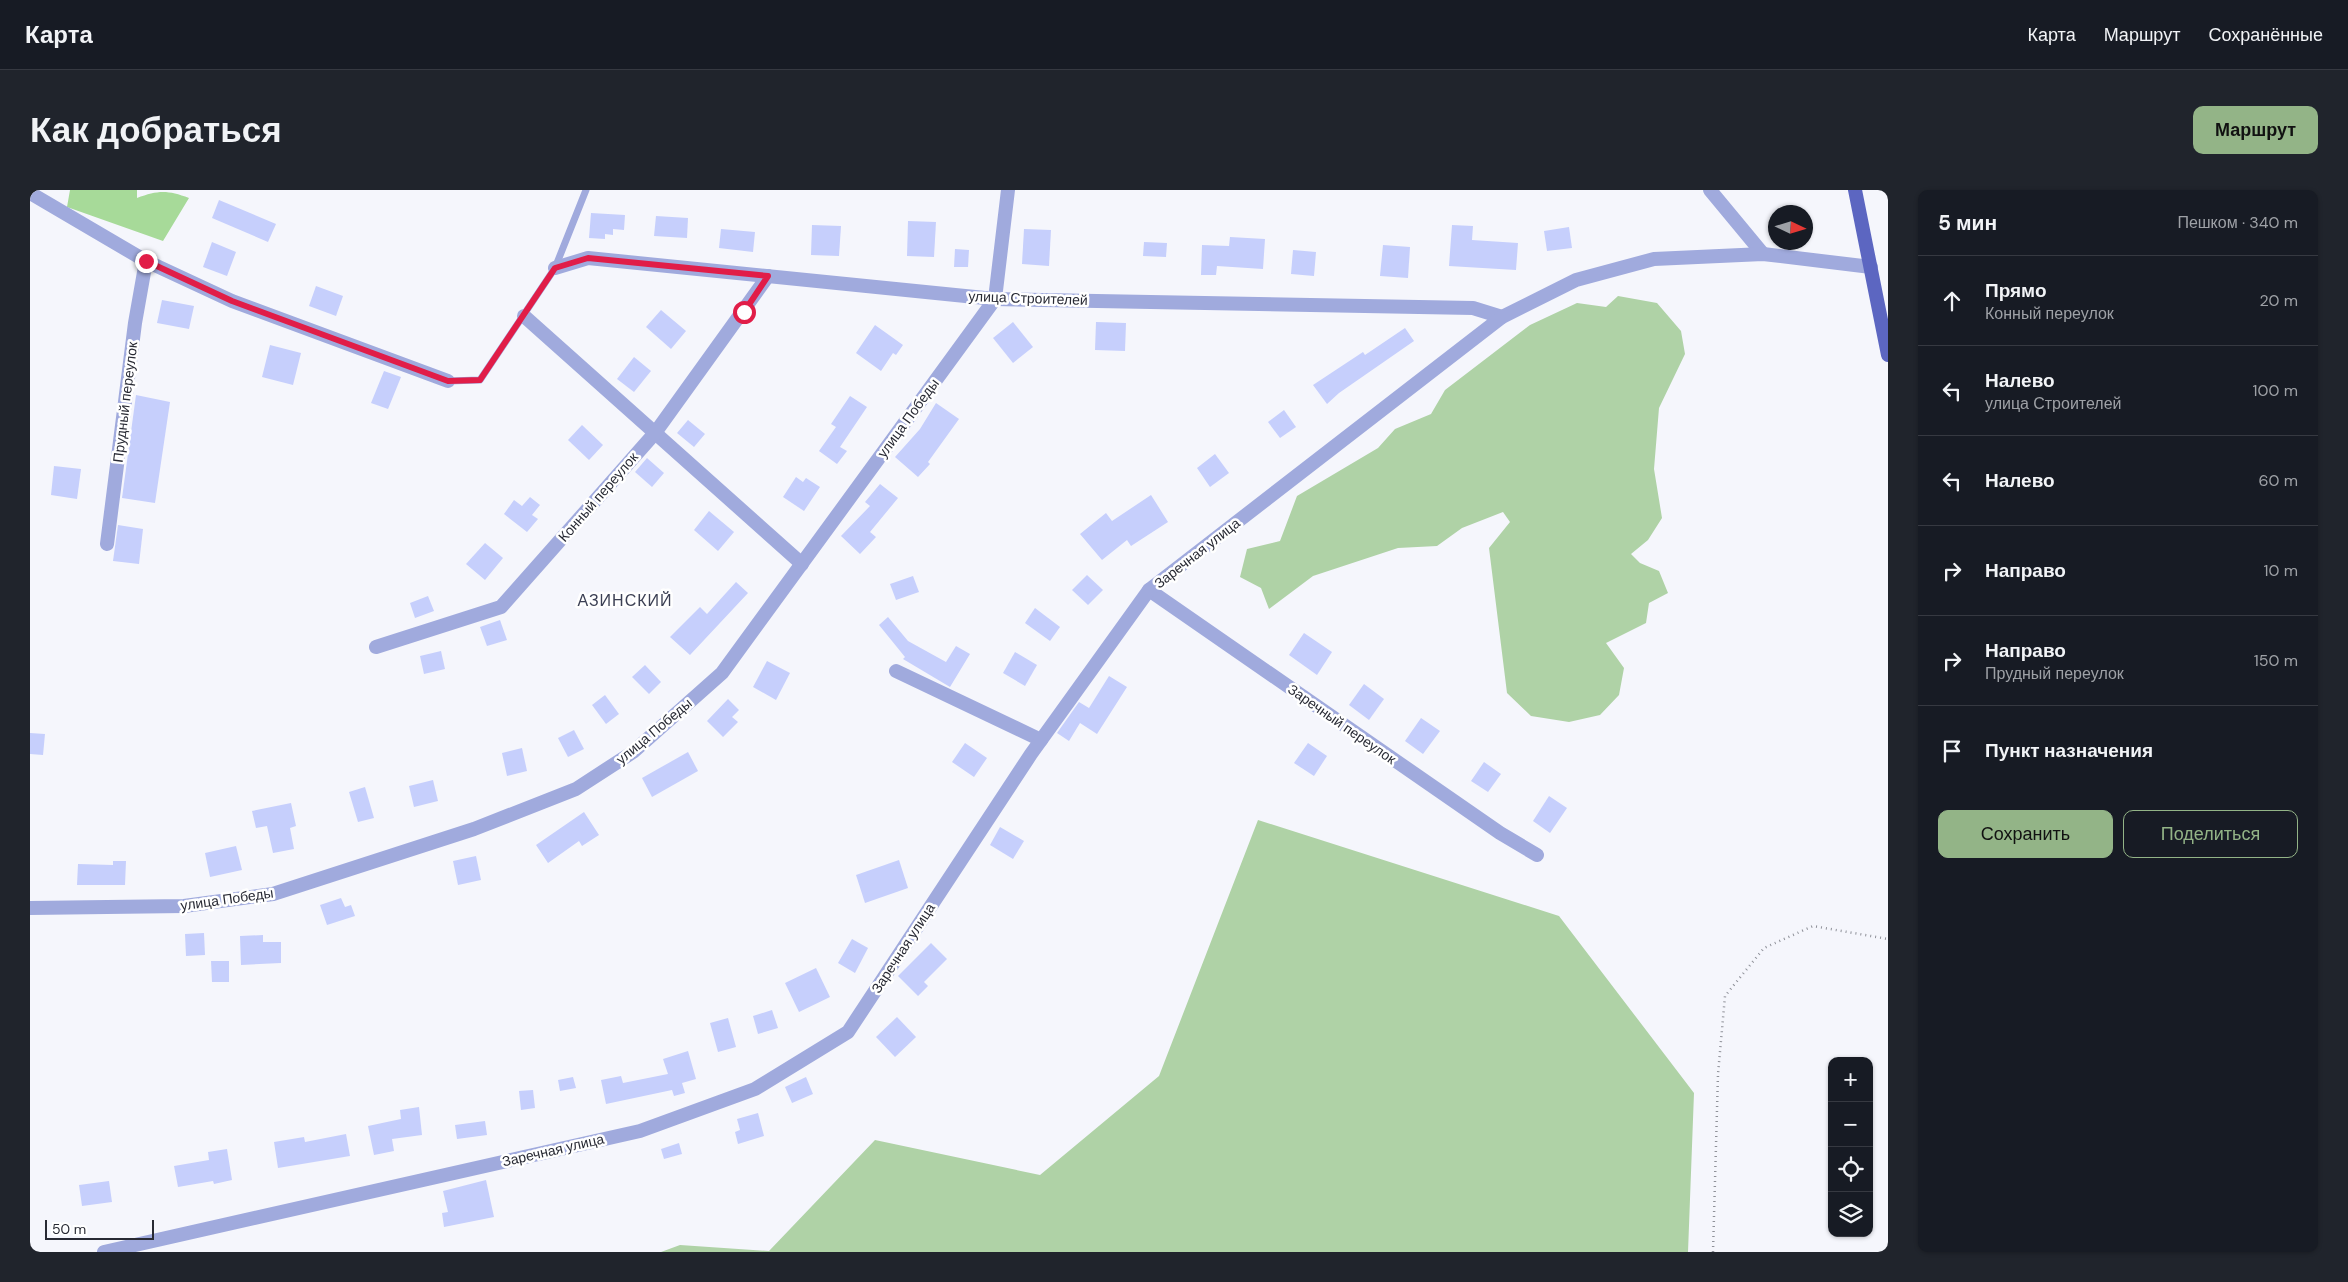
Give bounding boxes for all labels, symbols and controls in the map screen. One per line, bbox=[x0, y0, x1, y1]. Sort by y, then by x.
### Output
text: Карта bbox=[25, 19, 93, 50]
text: Карта bbox=[2028, 23, 2076, 47]
text: Маршрут bbox=[2104, 23, 2180, 47]
text: Сохранённые bbox=[2208, 23, 2323, 47]
button: Маршрут bbox=[2193, 106, 2318, 154]
text: Как добраться bbox=[30, 107, 282, 153]
north arrow bbox=[1768, 205, 1813, 250]
text: 5 мин bbox=[1938, 209, 1997, 237]
text: Пешком · 340 m bbox=[2177, 212, 2298, 233]
route end bbox=[135, 250, 158, 273]
text: Прямо bbox=[1985, 278, 2047, 303]
street label: улица Строителей bbox=[968, 287, 1088, 309]
icon: ahead bbox=[1938, 287, 1966, 315]
text: 20 m bbox=[2259, 290, 2298, 311]
route start bbox=[733, 301, 756, 324]
text: Конный переулок bbox=[1985, 303, 2114, 324]
street label: Прудный переулок bbox=[109, 340, 141, 463]
text: Налево bbox=[1985, 368, 2055, 393]
street label: улица Победы bbox=[873, 375, 943, 461]
icon: left bbox=[1938, 377, 1966, 405]
text: 100 m bbox=[2253, 380, 2298, 401]
text: улица Строителей bbox=[1985, 393, 2122, 414]
street label: Конный переулок bbox=[554, 448, 642, 545]
icon: left bbox=[1938, 467, 1966, 495]
text: Налево bbox=[1985, 468, 2055, 493]
text: 60 m bbox=[2258, 470, 2298, 491]
street label: Заречная улица bbox=[1151, 514, 1244, 592]
icon: right bbox=[1938, 557, 1966, 585]
text: Направо bbox=[1985, 558, 2066, 583]
text: 10 m bbox=[2264, 560, 2298, 581]
district label: АЗИНСКИЙ bbox=[577, 590, 673, 611]
text: Направо bbox=[1985, 638, 2066, 663]
icon: right bbox=[1938, 647, 1966, 675]
text: 150 m bbox=[2254, 650, 2298, 671]
text: Прудный переулок bbox=[1985, 663, 2124, 684]
street label: Заречный переулок bbox=[1285, 680, 1400, 768]
street label: улица Победы bbox=[612, 694, 696, 768]
icon: arrive bbox=[1938, 737, 1966, 765]
text: Пункт назначения bbox=[1985, 738, 2153, 763]
button: Сохранить bbox=[1938, 810, 2113, 858]
button: Поделиться bbox=[2123, 810, 2298, 858]
street label: улица Победы bbox=[179, 884, 275, 914]
street label: Заречная улица bbox=[867, 899, 939, 996]
map controls bbox=[1828, 1057, 1873, 1237]
button: + bbox=[1828, 1057, 1873, 1102]
button: − bbox=[1828, 1102, 1873, 1147]
street label: Заречная улица bbox=[500, 1129, 606, 1170]
button: locate bbox=[1828, 1147, 1873, 1192]
button: layers bbox=[1828, 1192, 1873, 1237]
scale bar bbox=[45, 1217, 154, 1240]
text: 50 m bbox=[52, 1220, 86, 1238]

